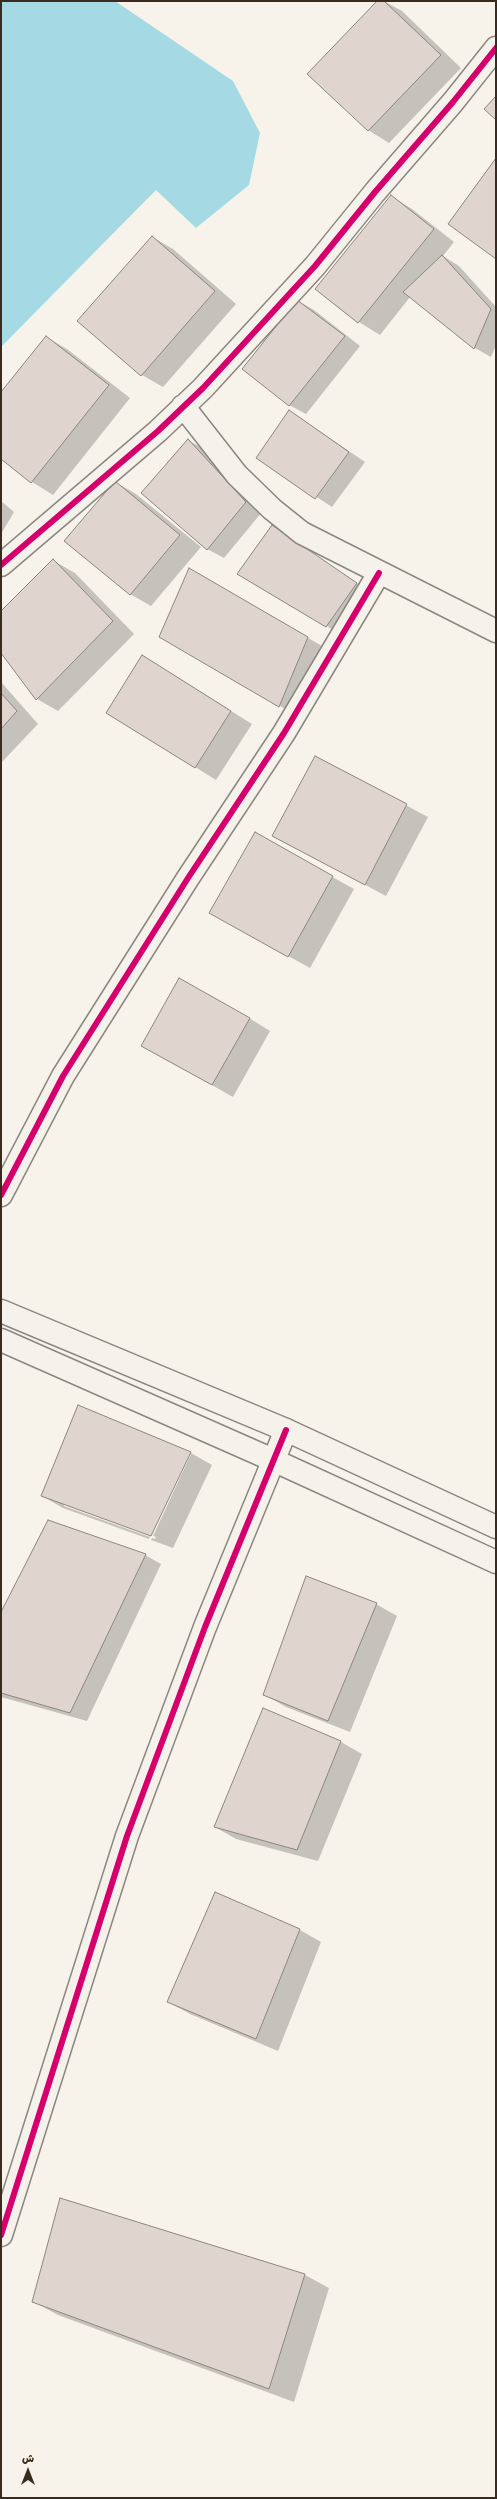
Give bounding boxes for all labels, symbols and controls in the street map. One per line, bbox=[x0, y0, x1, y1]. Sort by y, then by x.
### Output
north arrow bbox=[8, 2451, 48, 2491]
text: ش bbox=[22, 2452, 34, 2465]

